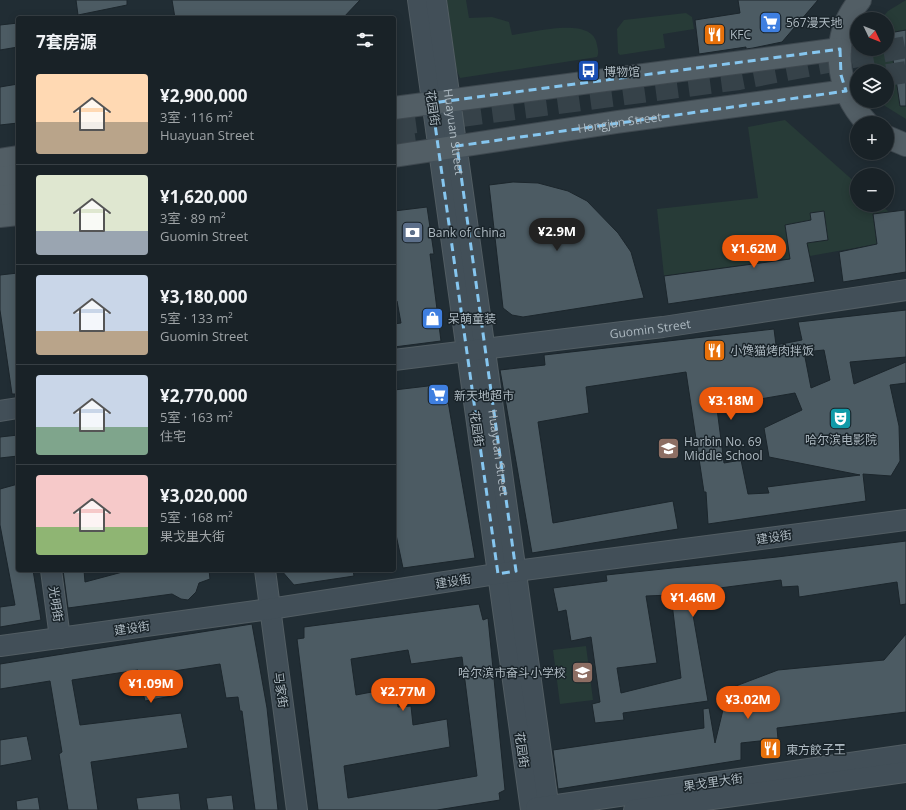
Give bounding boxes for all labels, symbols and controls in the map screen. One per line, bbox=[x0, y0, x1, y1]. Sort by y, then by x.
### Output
supermarket icon: 567漫天地 bbox=[758, 9, 784, 35]
north arrow bbox=[850, 12, 894, 56]
map controls bbox=[850, 12, 894, 212]
place label: 567漫天地 bbox=[786, 14, 843, 31]
restaurant icon: KFC bbox=[702, 21, 728, 47]
place label: KFC bbox=[730, 26, 752, 43]
icon: filters bbox=[354, 29, 376, 51]
text: 7套房源 bbox=[36, 30, 97, 53]
bus stop icon: 博物馆 bbox=[575, 58, 601, 84]
place label: 博物馆 bbox=[604, 63, 640, 80]
button: layers bbox=[850, 64, 894, 108]
text: ¥2,900,000 bbox=[160, 84, 247, 107]
street label: Huayuan Street bbox=[440, 87, 469, 176]
street label: 花园街 bbox=[422, 89, 444, 127]
icon: home bbox=[68, 90, 116, 138]
text: 3室 · 116 m² bbox=[160, 108, 233, 126]
street label: Hongjun Street bbox=[576, 108, 662, 136]
button: + bbox=[850, 116, 894, 160]
text: Huayuan Street bbox=[160, 126, 254, 144]
button: − bbox=[850, 168, 894, 212]
text: ¥1,620,000 bbox=[160, 185, 247, 208]
icon: home bbox=[68, 191, 116, 239]
text: 3室 · 89 m² bbox=[160, 209, 225, 227]
pin: ¥2.9M bbox=[529, 218, 585, 252]
bank icon: Bank of China bbox=[400, 219, 426, 245]
text: ¥2.9M bbox=[538, 222, 576, 240]
place label: Bank of China bbox=[428, 224, 506, 241]
text: Guomin Street bbox=[160, 227, 248, 245]
pin: ¥1.62M bbox=[721, 235, 787, 269]
text: ¥1.62M bbox=[731, 239, 777, 257]
text: ¥3,180,000 bbox=[160, 285, 247, 308]
icon: home bbox=[68, 291, 116, 339]
shop icon: 呆萌童装 bbox=[419, 305, 445, 331]
text: 5室 · 133 m² bbox=[160, 309, 233, 327]
place label: 呆萌童装 bbox=[448, 310, 496, 327]
street label: Guomin Street bbox=[609, 314, 692, 342]
text: Guomin Street bbox=[160, 327, 248, 345]
restaurant icon: 小馋猫烤肉拌饭 bbox=[701, 337, 727, 363]
place label: 小馋猫烤肉拌饭 bbox=[730, 342, 814, 359]
supermarket icon: 新天地超市 bbox=[426, 382, 452, 408]
text: ¥2,770,000 bbox=[160, 384, 247, 407]
place label: 新天地超市 bbox=[454, 387, 514, 404]
pin: ¥3.18M bbox=[698, 387, 764, 421]
icon: home bbox=[68, 391, 116, 439]
text: ¥3.18M bbox=[708, 391, 754, 409]
theatre icon: 哈尔滨电影院 bbox=[828, 405, 854, 431]
text: 5室 · 163 m² bbox=[160, 408, 233, 426]
street label: Huayuan Street bbox=[485, 408, 514, 497]
street label: 花园街 bbox=[466, 410, 488, 448]
text: 住宅 bbox=[160, 427, 186, 445]
place label: 哈尔滨电影院 bbox=[805, 431, 877, 448]
place label: Harbin No. 69 Middle School bbox=[684, 433, 763, 464]
school or university icon: Harbin No. 69 Middle School bbox=[655, 435, 681, 461]
text: ¥3,020,000 bbox=[160, 484, 247, 507]
icon: home bbox=[68, 491, 116, 539]
text: 5室 · 168 m² bbox=[160, 508, 233, 526]
street label: 建设街 bbox=[755, 526, 793, 548]
text: 果戈里大街 bbox=[160, 527, 225, 545]
street label: 建设街 bbox=[434, 570, 472, 592]
pin: ¥1.46M bbox=[660, 584, 726, 618]
street label: 光明街 bbox=[45, 585, 67, 623]
text: ¥1.46M bbox=[670, 588, 716, 606]
street label: 建设街 bbox=[113, 617, 151, 639]
school or university icon: 哈尔滨市奋斗小学校 bbox=[569, 659, 595, 685]
place label: 哈尔滨市奋斗小学校 bbox=[458, 664, 566, 681]
pin: ¥1.09M bbox=[118, 670, 184, 704]
street label: 马家街 bbox=[270, 671, 292, 709]
text: ¥1.09M bbox=[128, 674, 174, 692]
pin: ¥2.77M bbox=[370, 678, 436, 712]
text: ¥2.77M bbox=[380, 682, 426, 700]
pin: ¥3.02M bbox=[715, 686, 781, 720]
text: ¥3.02M bbox=[725, 690, 771, 708]
street label: 花园街 bbox=[511, 731, 533, 769]
restaurant icon: 東方餃子王 bbox=[758, 736, 784, 762]
place label: 東方餃子王 bbox=[786, 741, 846, 758]
street label: 果戈里大街 bbox=[682, 769, 744, 795]

